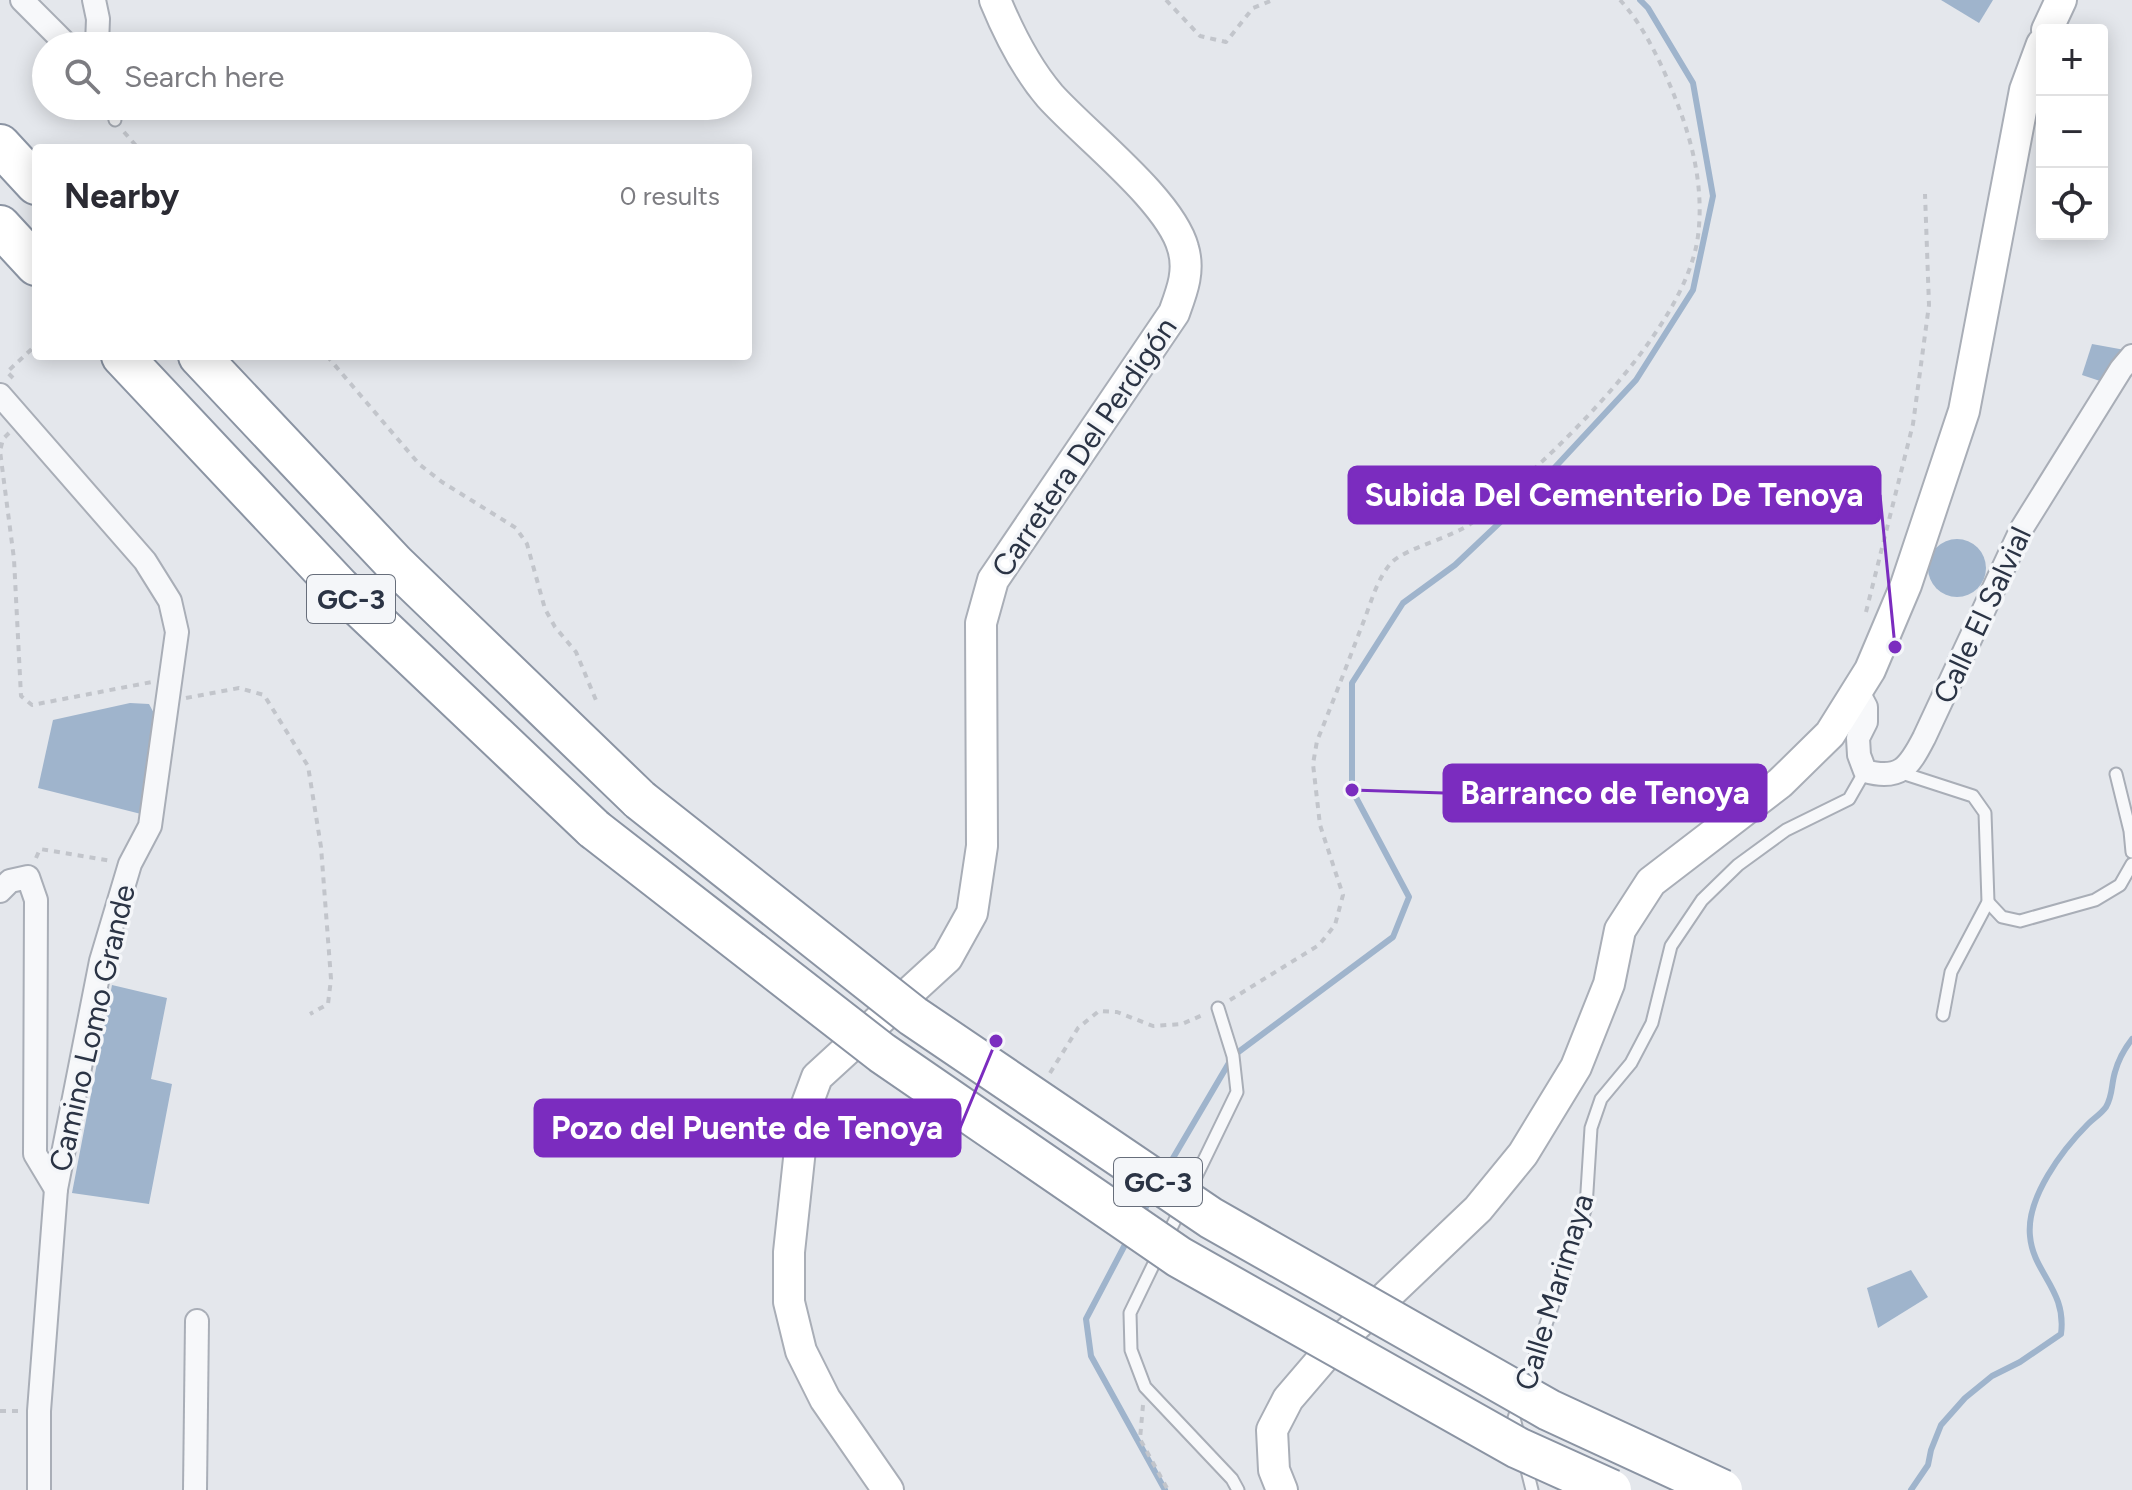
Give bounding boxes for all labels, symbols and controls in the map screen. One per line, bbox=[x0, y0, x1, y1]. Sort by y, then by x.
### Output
map controls bbox=[2036, 24, 2108, 240]
button: + bbox=[2036, 24, 2108, 96]
search box bbox=[32, 32, 752, 120]
icon: search bbox=[60, 54, 104, 98]
text: Search here bbox=[124, 58, 284, 95]
button: − bbox=[2036, 96, 2108, 168]
button: locate bbox=[2036, 168, 2108, 240]
text: Nearby bbox=[64, 176, 179, 217]
text: 0 results bbox=[620, 180, 720, 212]
street label: Carretera Del Perdigón bbox=[983, 310, 1185, 584]
callout: Subida Del Cementerio De Tenoya bbox=[1349, 467, 1880, 523]
text: Subida Del Cementerio De Tenoya bbox=[1364, 476, 1864, 514]
street label: Calle El Salvial bbox=[1925, 521, 2039, 709]
road number: GC-3 bbox=[307, 575, 395, 623]
callout: Barranco de Tenoya bbox=[1444, 765, 1766, 821]
text: Barranco de Tenoya bbox=[1460, 774, 1750, 812]
street label: Camino Lomo Grande bbox=[41, 881, 143, 1175]
callout: Pozo del Puente de Tenoya bbox=[535, 1100, 960, 1156]
text: Pozo del Puente de Tenoya bbox=[551, 1109, 943, 1147]
road number: GC-3 bbox=[1114, 1158, 1202, 1206]
street label: Calle Marimaya bbox=[1507, 1190, 1601, 1394]

